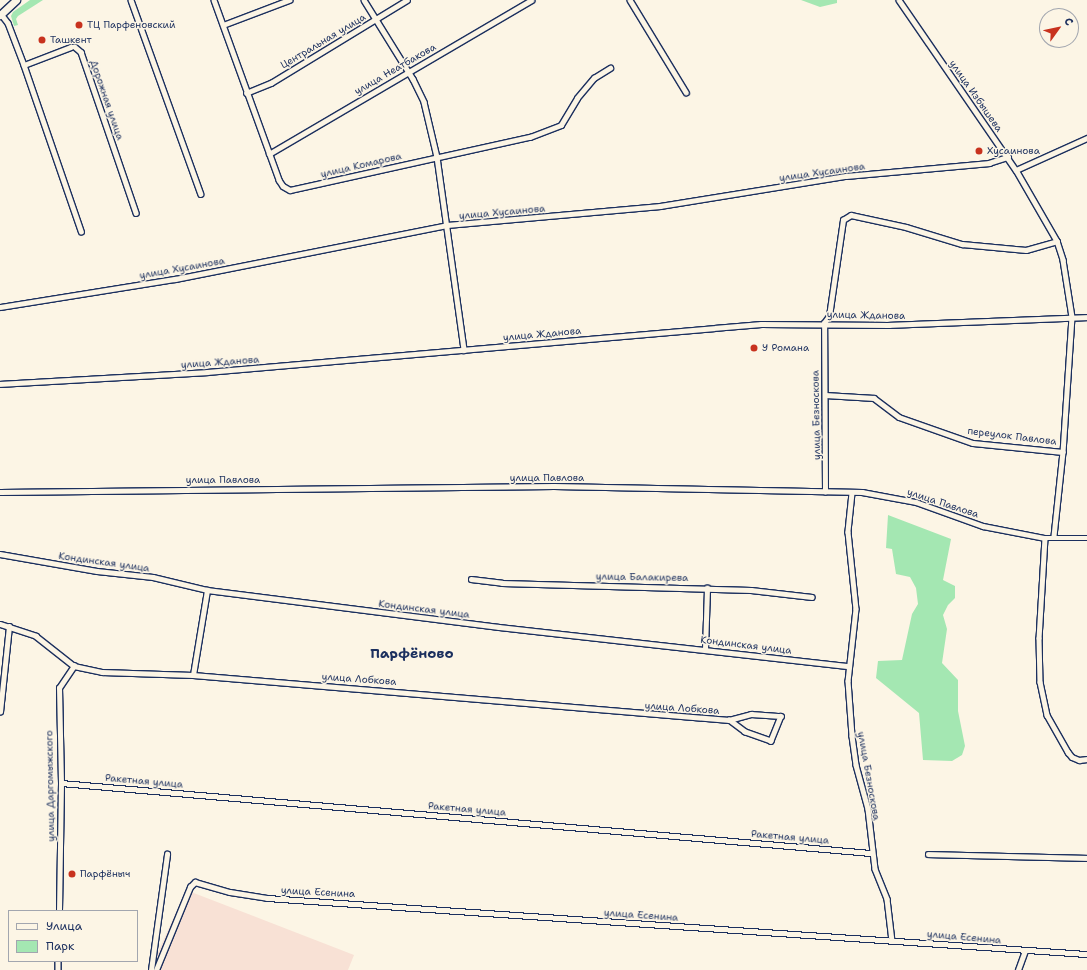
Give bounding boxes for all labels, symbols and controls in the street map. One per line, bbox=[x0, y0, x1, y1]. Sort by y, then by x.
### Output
north arrow bbox=[1039, 8, 1079, 48]
street label: Центральная улица bbox=[278, 11, 368, 71]
text: С bbox=[1061, 15, 1077, 29]
place label: ТЦ Парфеновский bbox=[87, 19, 176, 31]
marker: ТЦ Парфеновский bbox=[74, 20, 84, 30]
place label: Ташкент bbox=[50, 34, 92, 46]
marker: Ташкент bbox=[37, 35, 47, 45]
street label: улица Неатбакова bbox=[352, 41, 438, 97]
street label: Дорожная улица bbox=[88, 58, 126, 142]
street label: улица Избышева bbox=[947, 58, 1005, 134]
place label: Хусаинова bbox=[987, 145, 1040, 157]
marker: Хусаинова bbox=[974, 146, 984, 156]
street label: улица Комарова bbox=[319, 150, 403, 180]
street label: улица Хусаинова bbox=[778, 160, 866, 184]
street label: улица Хусаинова bbox=[458, 202, 546, 222]
street label: улица Хусаинова bbox=[138, 255, 226, 281]
street label: улица Жданова bbox=[827, 308, 905, 322]
street label: улица Жданова bbox=[502, 325, 582, 343]
place label: У Романа bbox=[762, 342, 809, 354]
marker: У Романа bbox=[749, 343, 759, 353]
street label: улица Жданова bbox=[180, 353, 260, 371]
street label: улица Безноскова bbox=[809, 370, 823, 460]
street label: переулок Павлова bbox=[967, 425, 1057, 447]
street label: улица Павлова bbox=[510, 472, 584, 484]
street label: улица Павлова bbox=[186, 474, 260, 486]
street label: улица Павлова bbox=[906, 486, 980, 520]
street label: Кондинская улица bbox=[58, 550, 150, 574]
street label: улица Балакирева bbox=[596, 570, 688, 584]
street label: Кондинская улица bbox=[378, 597, 470, 621]
street label: Кондинская улица bbox=[700, 633, 792, 657]
district label: Парфёново bbox=[370, 645, 454, 661]
street label: улица Лобкова bbox=[321, 670, 397, 688]
street label: улица Лобкова bbox=[644, 699, 720, 717]
street label: улица Даргомыжского bbox=[43, 730, 57, 842]
street label: улица Безноскова bbox=[855, 731, 883, 821]
street label: Ракетная улица bbox=[105, 772, 183, 790]
street label: Ракетная улица bbox=[428, 800, 506, 818]
street label: Ракетная улица bbox=[751, 828, 829, 846]
place label: Парфёныч bbox=[80, 868, 130, 880]
marker: Парфёныч bbox=[67, 869, 77, 879]
street label: улица Есенина bbox=[280, 884, 356, 900]
street label: улица Есенина bbox=[603, 906, 679, 924]
legend bbox=[8, 910, 138, 962]
text: Улица bbox=[46, 918, 82, 934]
street label: улица Есенина bbox=[926, 928, 1002, 946]
text: Парк bbox=[46, 938, 74, 954]

